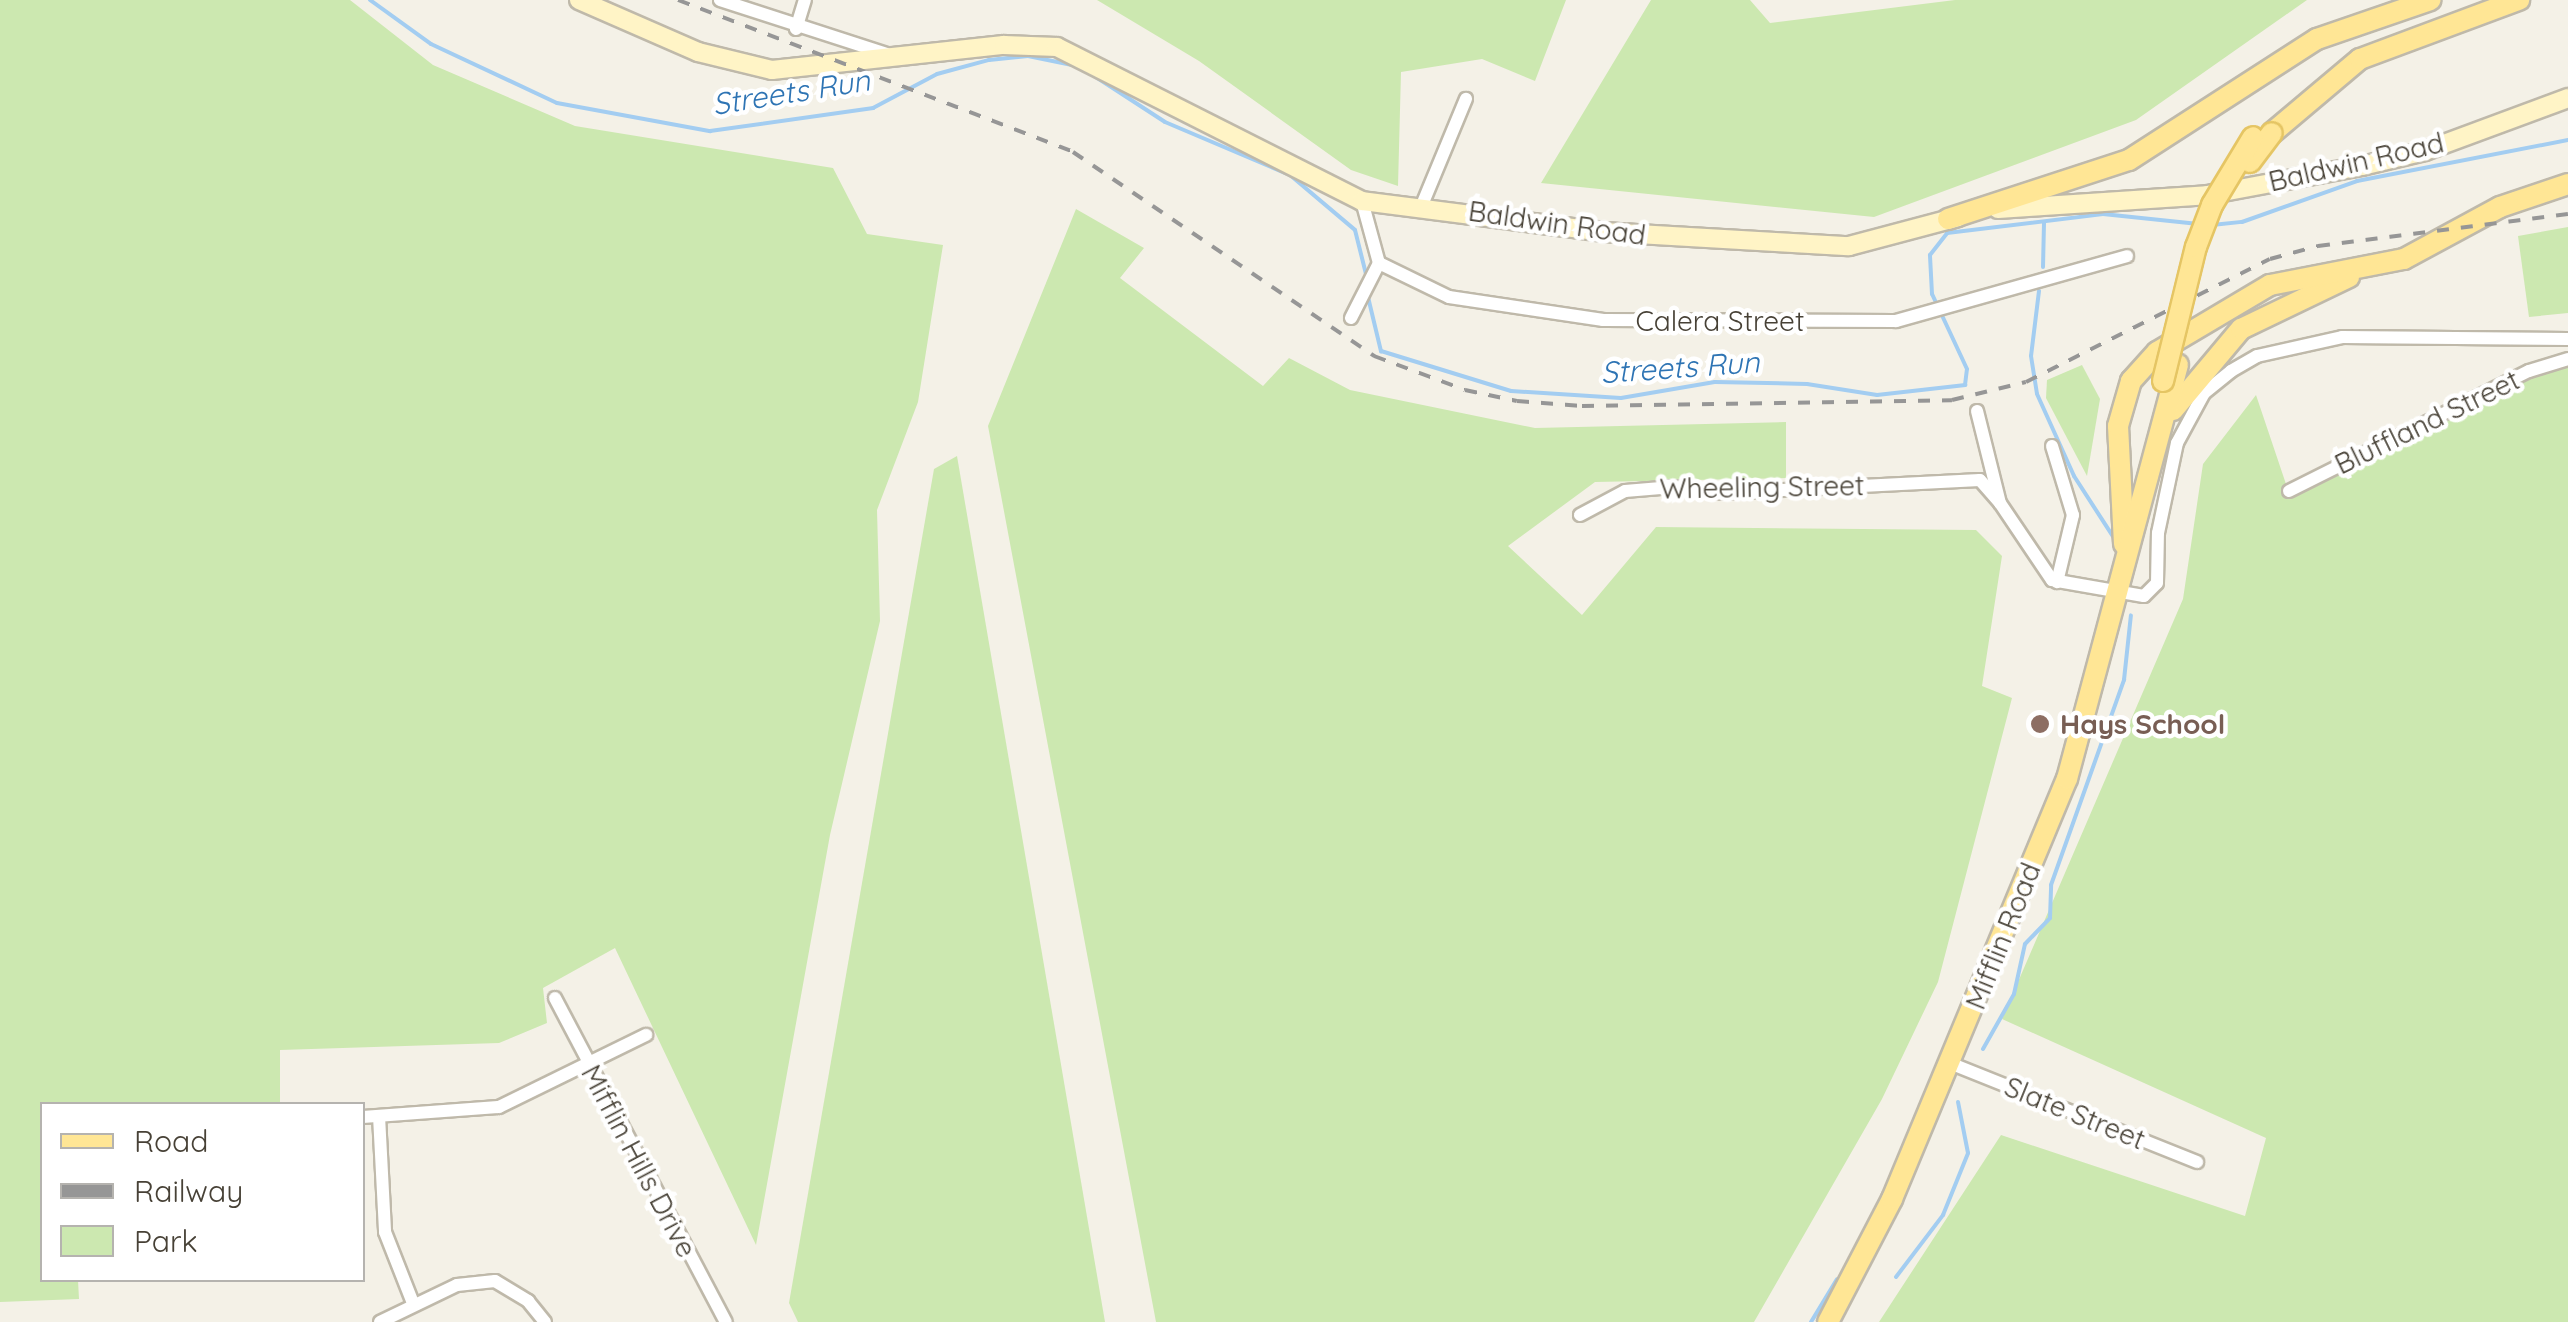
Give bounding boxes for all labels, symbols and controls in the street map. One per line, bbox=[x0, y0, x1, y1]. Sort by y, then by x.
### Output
water label: Streets Run bbox=[710, 62, 872, 122]
street label: Baldwin Road bbox=[2265, 126, 2447, 198]
street label: Baldwin Road bbox=[1466, 194, 1648, 252]
street label: Calera Street bbox=[1636, 304, 1804, 338]
water label: Streets Run bbox=[1599, 343, 1761, 391]
street label: Bluffland Street bbox=[2329, 363, 2525, 481]
street label: Wheeling Street bbox=[1659, 468, 1865, 506]
place label: Hays School bbox=[2060, 707, 2225, 741]
marker: Hays School bbox=[2029, 713, 2051, 735]
street label: Mifflin Road bbox=[1958, 858, 2048, 1014]
street label: Mifflin Hills Drive bbox=[574, 1059, 704, 1263]
street label: Slate Street bbox=[2000, 1070, 2150, 1156]
legend bbox=[40, 1102, 365, 1282]
text: Road bbox=[134, 1122, 208, 1160]
text: Railway bbox=[134, 1172, 243, 1210]
text: Park bbox=[134, 1222, 198, 1260]

